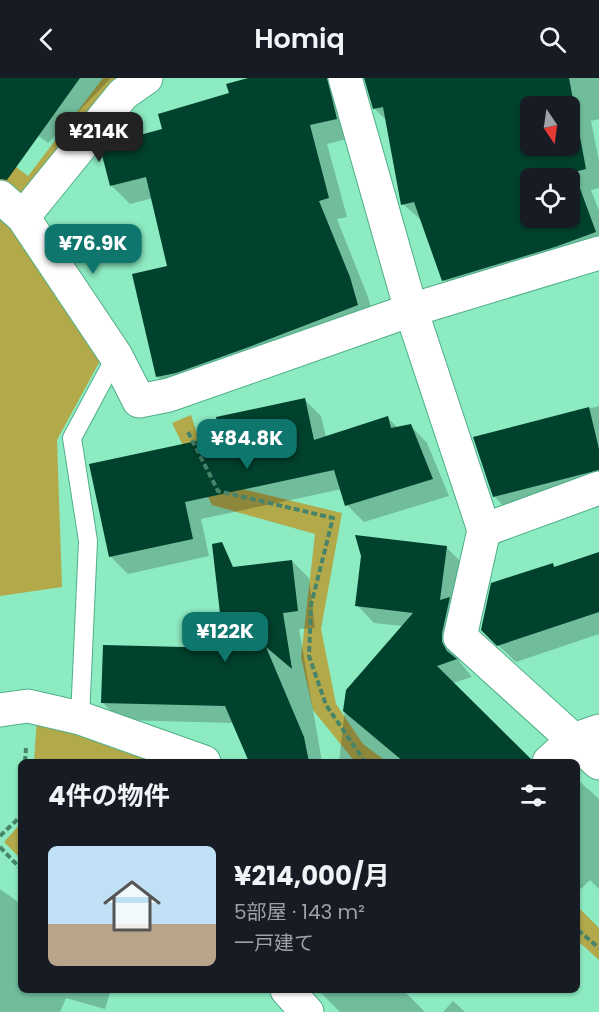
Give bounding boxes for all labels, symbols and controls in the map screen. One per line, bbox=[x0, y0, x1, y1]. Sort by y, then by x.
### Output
text: Homiq bbox=[254, 20, 345, 57]
icon: back bbox=[30, 23, 63, 56]
icon: search bbox=[536, 23, 569, 56]
north arrow bbox=[520, 96, 580, 156]
map controls bbox=[520, 96, 580, 228]
pin: ¥214K bbox=[57, 112, 141, 163]
text: ¥214K bbox=[69, 117, 129, 145]
button: locate bbox=[520, 168, 580, 228]
pin: ¥76.9K bbox=[44, 224, 142, 275]
text: ¥76.9K bbox=[59, 229, 127, 257]
pin: ¥84.8K bbox=[198, 419, 296, 470]
text: ¥84.8K bbox=[211, 424, 283, 452]
pin: ¥122K bbox=[183, 612, 267, 663]
text: ¥122K bbox=[196, 617, 254, 645]
text: 4件の物件 bbox=[48, 778, 170, 814]
icon: filters bbox=[517, 779, 550, 812]
text: ¥214,000/月 bbox=[234, 858, 390, 894]
icon: home bbox=[96, 870, 168, 942]
text: 5部屋 · 143 m² bbox=[234, 898, 365, 926]
text: 一戸建て bbox=[234, 929, 314, 957]

